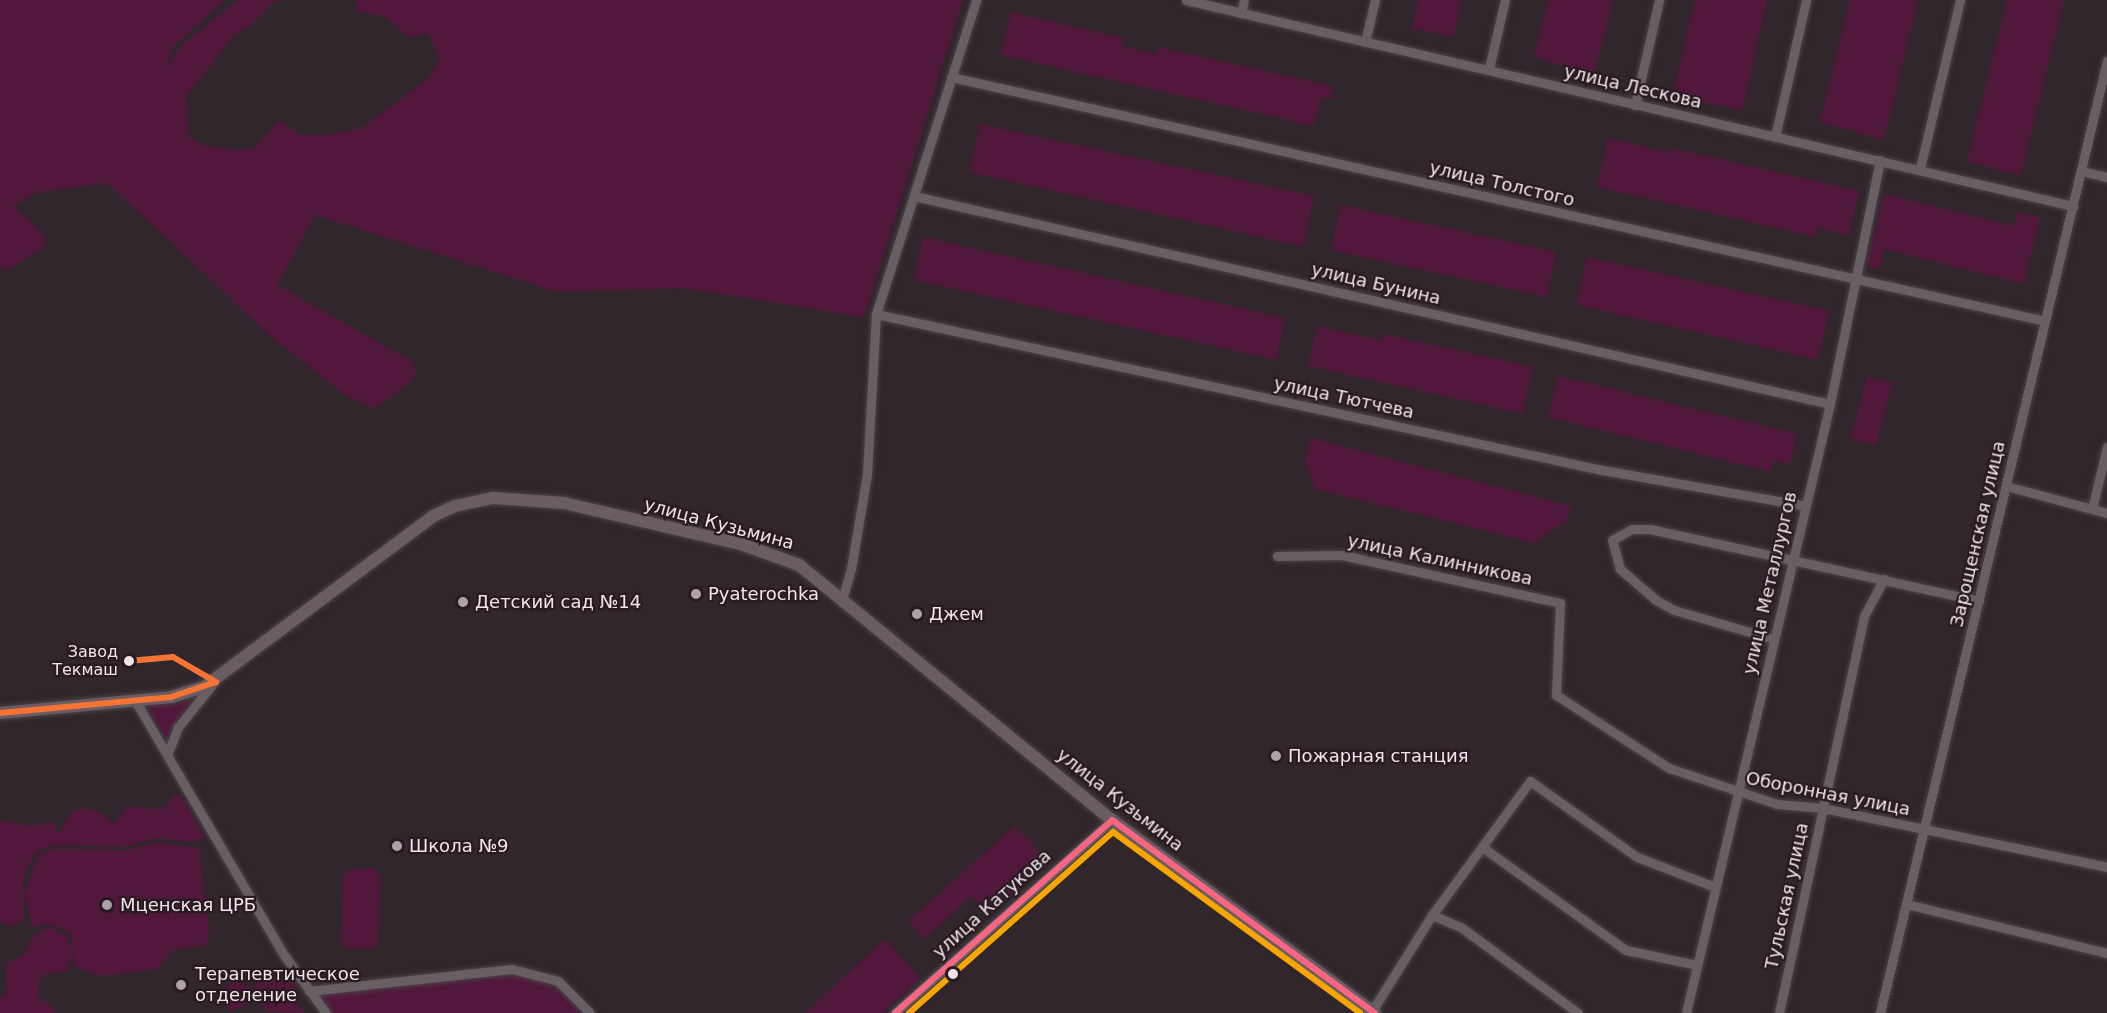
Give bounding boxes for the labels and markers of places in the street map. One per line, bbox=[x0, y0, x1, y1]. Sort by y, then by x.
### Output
place label: Pyaterochka bbox=[708, 583, 819, 605]
marker: Pyaterochka bbox=[689, 587, 703, 601]
place label: Детский сад №14 bbox=[475, 591, 641, 613]
marker: Детский сад №14 bbox=[456, 595, 470, 609]
place label: Джем bbox=[929, 603, 984, 625]
marker: Джем bbox=[910, 607, 924, 621]
place label: Завод Текмаш bbox=[52, 642, 118, 680]
marker: Завод Текмаш bbox=[123, 655, 135, 667]
place label: Пожарная станция bbox=[1288, 745, 1469, 767]
marker: Пожарная станция bbox=[1269, 749, 1283, 763]
place label: Школа №9 bbox=[409, 835, 509, 857]
marker: Школа №9 bbox=[390, 839, 404, 853]
place label: Мценская ЦРБ bbox=[120, 894, 256, 916]
marker: Мценская ЦРБ bbox=[98, 896, 116, 914]
place label: Терапевтическое отделение bbox=[195, 964, 360, 1006]
unlabelled marker bbox=[947, 968, 959, 980]
marker: Терапевтическое отделение bbox=[172, 976, 190, 994]

